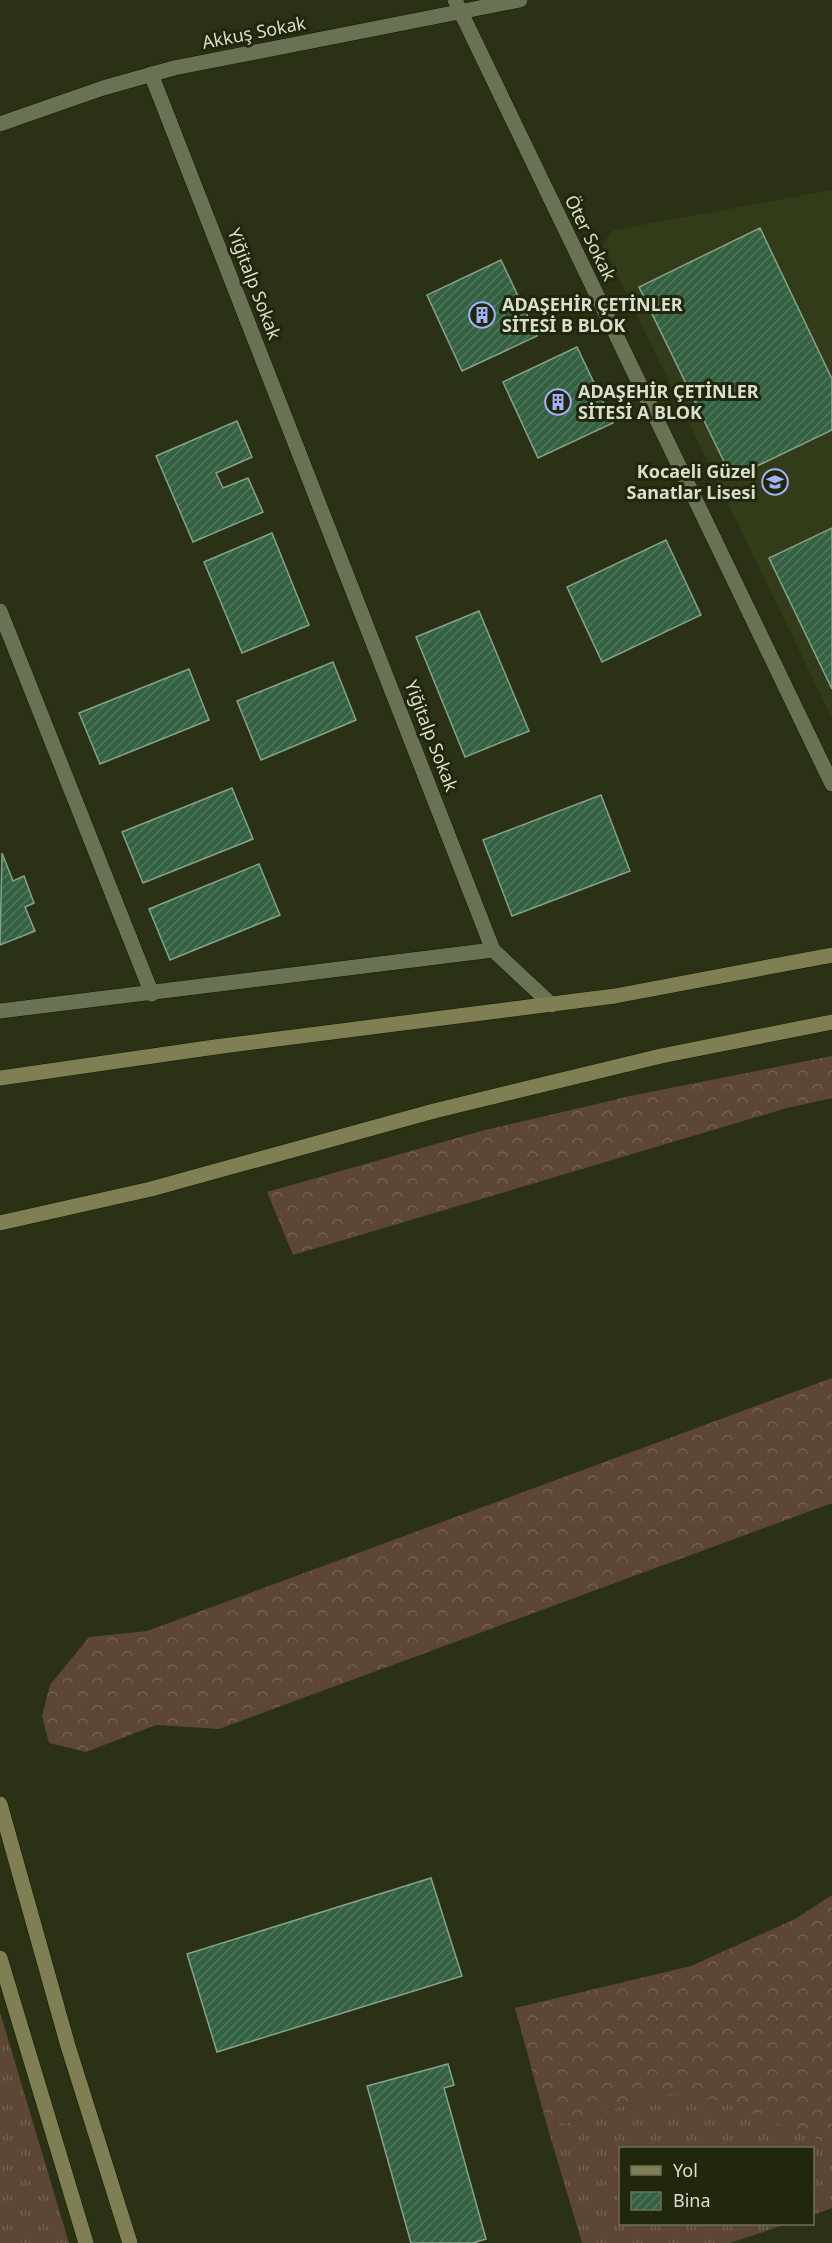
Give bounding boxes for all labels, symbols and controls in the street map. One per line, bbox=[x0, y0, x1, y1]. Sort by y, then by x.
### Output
street label: Akkuş Sokak bbox=[200, 10, 308, 54]
street label: Öter Sokak bbox=[560, 191, 622, 285]
street label: Yiğitalp Sokak bbox=[223, 224, 287, 343]
place label: ADAŞEHİR ÇETİNLER SİTESİ B BLOK bbox=[502, 292, 683, 337]
building icon: ADAŞEHİR ÇETİNLER SİTESİ B BLOK bbox=[467, 300, 497, 330]
place label: ADAŞEHİR ÇETİNLER SİTESİ A BLOK bbox=[578, 379, 759, 424]
building icon: ADAŞEHİR ÇETİNLER SİTESİ A BLOK bbox=[543, 387, 573, 417]
place label: Kocaeli Güzel Sanatlar Lisesi bbox=[626, 459, 756, 504]
school or university icon: Kocaeli Güzel Sanatlar Lisesi bbox=[760, 467, 790, 497]
street label: Yiğitalp Sokak bbox=[400, 676, 464, 795]
legend bbox=[619, 2147, 814, 2225]
text: Yol bbox=[673, 2158, 698, 2182]
text: Bina bbox=[673, 2188, 711, 2212]

